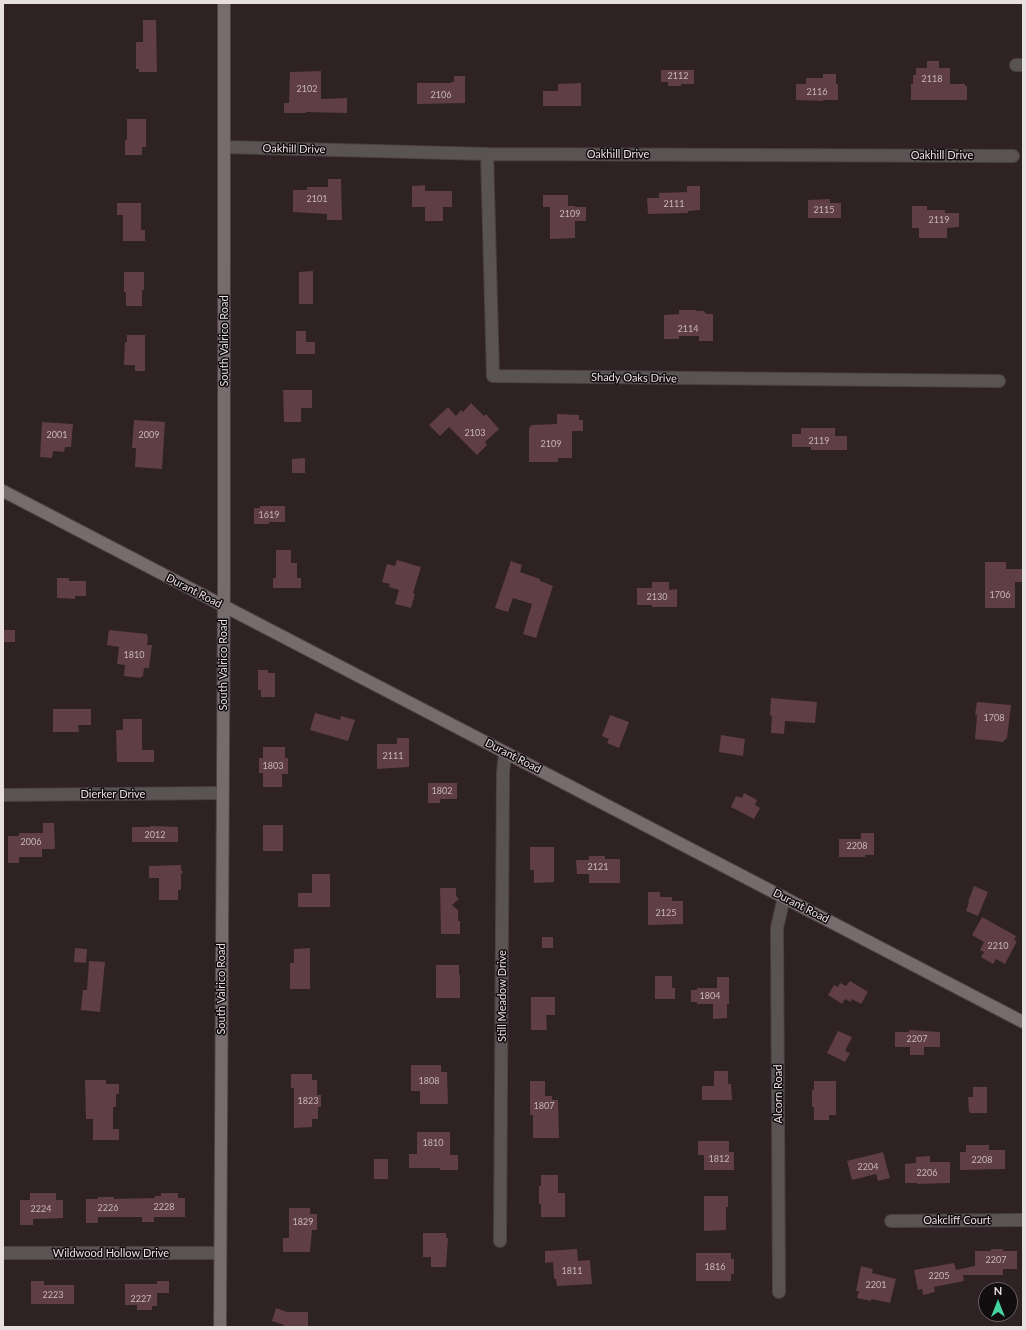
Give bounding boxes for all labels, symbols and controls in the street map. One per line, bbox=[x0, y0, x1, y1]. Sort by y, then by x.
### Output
house number: 2112 bbox=[668, 71, 688, 81]
house number: 2118 bbox=[922, 74, 942, 84]
house number: 2102 bbox=[297, 84, 317, 94]
house number: 2116 bbox=[807, 87, 827, 97]
house number: 2106 bbox=[431, 90, 451, 100]
street label: Oakhill Drive bbox=[263, 142, 325, 156]
street label: Oakhill Drive bbox=[587, 147, 649, 161]
street label: Oakhill Drive bbox=[911, 148, 973, 162]
house number: 2101 bbox=[307, 194, 327, 204]
house number: 2111 bbox=[664, 199, 684, 209]
house number: 2115 bbox=[814, 205, 834, 215]
house number: 2109 bbox=[560, 209, 580, 219]
house number: 2119 bbox=[929, 215, 949, 225]
street label: South Valrico Road bbox=[217, 295, 231, 387]
house number: 2114 bbox=[678, 324, 698, 334]
street label: Shady Oaks Drive bbox=[591, 371, 677, 385]
house number: 2103 bbox=[465, 428, 485, 438]
house number: 2001 bbox=[47, 430, 67, 440]
house number: 2009 bbox=[139, 430, 159, 440]
house number: 2119 bbox=[809, 436, 829, 446]
house number: 2109 bbox=[541, 439, 561, 449]
house number: 1619 bbox=[259, 510, 279, 520]
street label: Durant Road bbox=[164, 571, 224, 611]
house number: 1706 bbox=[990, 590, 1010, 600]
house number: 2130 bbox=[647, 592, 667, 602]
street label: South Valrico Road bbox=[216, 619, 230, 711]
house number: 1810 bbox=[124, 650, 144, 660]
house number: 1708 bbox=[984, 713, 1004, 723]
street label: Durant Road bbox=[483, 736, 543, 776]
house number: 2111 bbox=[383, 751, 403, 761]
house number: 1803 bbox=[263, 761, 283, 771]
house number: 1802 bbox=[432, 786, 452, 796]
street label: Dierker Drive bbox=[81, 787, 145, 801]
house number: 2012 bbox=[145, 830, 165, 840]
house number: 2006 bbox=[21, 837, 41, 847]
house number: 2208 bbox=[847, 841, 867, 851]
house number: 2121 bbox=[588, 862, 608, 872]
street label: Durant Road bbox=[771, 886, 831, 926]
house number: 2125 bbox=[656, 908, 676, 918]
house number: 2210 bbox=[988, 941, 1008, 951]
street label: South Valrico Road bbox=[214, 943, 228, 1035]
street label: Still Meadow Drive bbox=[495, 950, 509, 1042]
house number: 1804 bbox=[700, 991, 720, 1001]
house number: 2207 bbox=[907, 1034, 927, 1044]
street label: Alcorn Road bbox=[771, 1065, 785, 1123]
house number: 1808 bbox=[419, 1076, 439, 1086]
house number: 1823 bbox=[298, 1096, 318, 1106]
house number: 1807 bbox=[534, 1101, 554, 1111]
house number: 1810 bbox=[423, 1138, 443, 1148]
house number: 1812 bbox=[709, 1154, 729, 1164]
house number: 2208 bbox=[972, 1155, 992, 1165]
house number: 2204 bbox=[858, 1162, 878, 1172]
house number: 2206 bbox=[917, 1168, 937, 1178]
house number: 2228 bbox=[154, 1202, 174, 1212]
house number: 2226 bbox=[98, 1203, 118, 1213]
house number: 2224 bbox=[31, 1204, 51, 1214]
street label: Oakcliff Court bbox=[923, 1213, 991, 1227]
house number: 1829 bbox=[293, 1217, 313, 1227]
street label: Wildwood Hollow Drive bbox=[53, 1246, 169, 1260]
house number: 2207 bbox=[986, 1255, 1006, 1265]
house number: 1816 bbox=[705, 1262, 725, 1272]
house number: 1811 bbox=[562, 1266, 582, 1276]
house number: 2205 bbox=[929, 1271, 949, 1281]
house number: 2201 bbox=[866, 1280, 886, 1290]
north arrow bbox=[978, 1282, 1018, 1322]
text: N bbox=[994, 1284, 1002, 1297]
house number: 2223 bbox=[43, 1290, 63, 1300]
house number: 2227 bbox=[131, 1294, 151, 1304]

